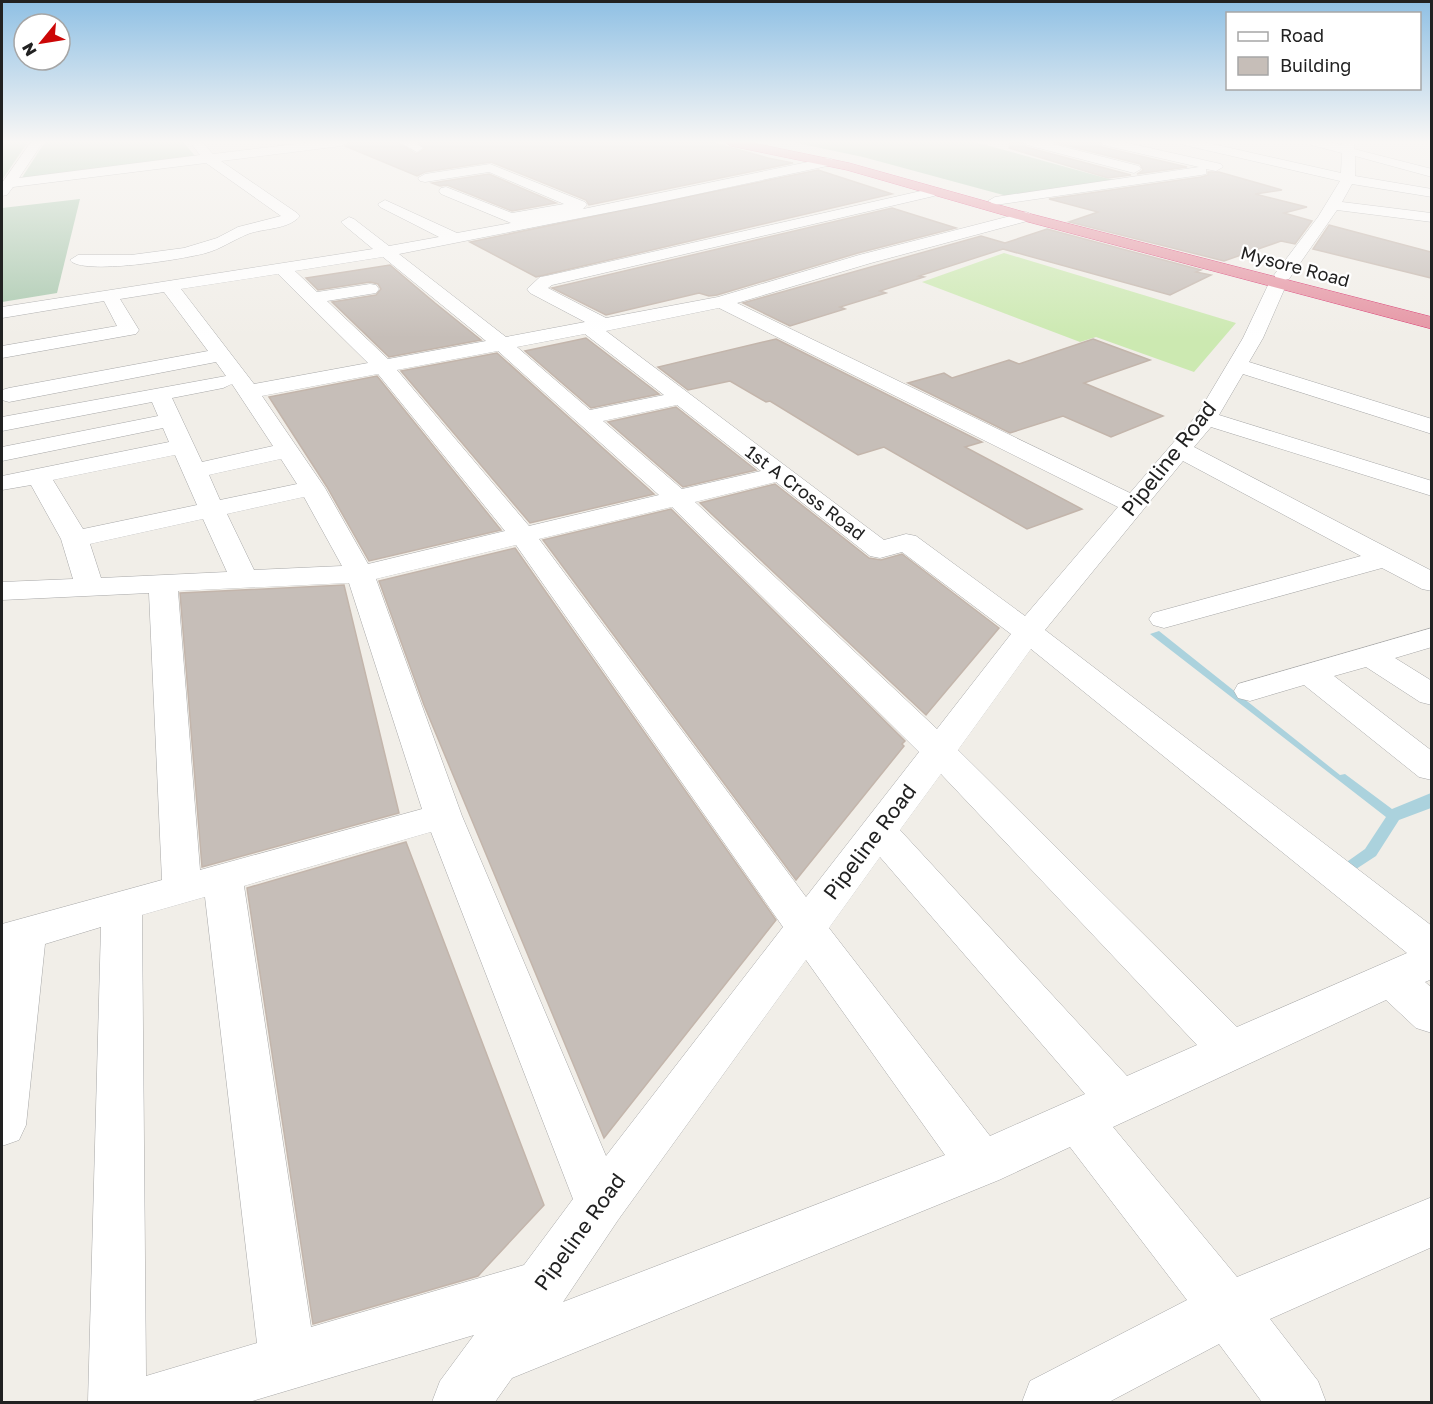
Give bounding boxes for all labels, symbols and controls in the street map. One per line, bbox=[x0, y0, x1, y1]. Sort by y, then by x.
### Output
north arrow bbox=[12, 12, 72, 72]
legend bbox=[1226, 12, 1421, 90]
text: Road bbox=[1280, 24, 1324, 46]
text: N bbox=[17, 39, 41, 60]
text: Building bbox=[1280, 54, 1351, 76]
street label: Mysore Road bbox=[1238, 241, 1352, 291]
street label: Pipeline Road bbox=[1115, 396, 1221, 521]
street label: 1st A Cross Road bbox=[741, 440, 870, 544]
street label: Pipeline Road bbox=[817, 778, 921, 905]
street label: Pipeline Road bbox=[528, 1168, 630, 1295]

